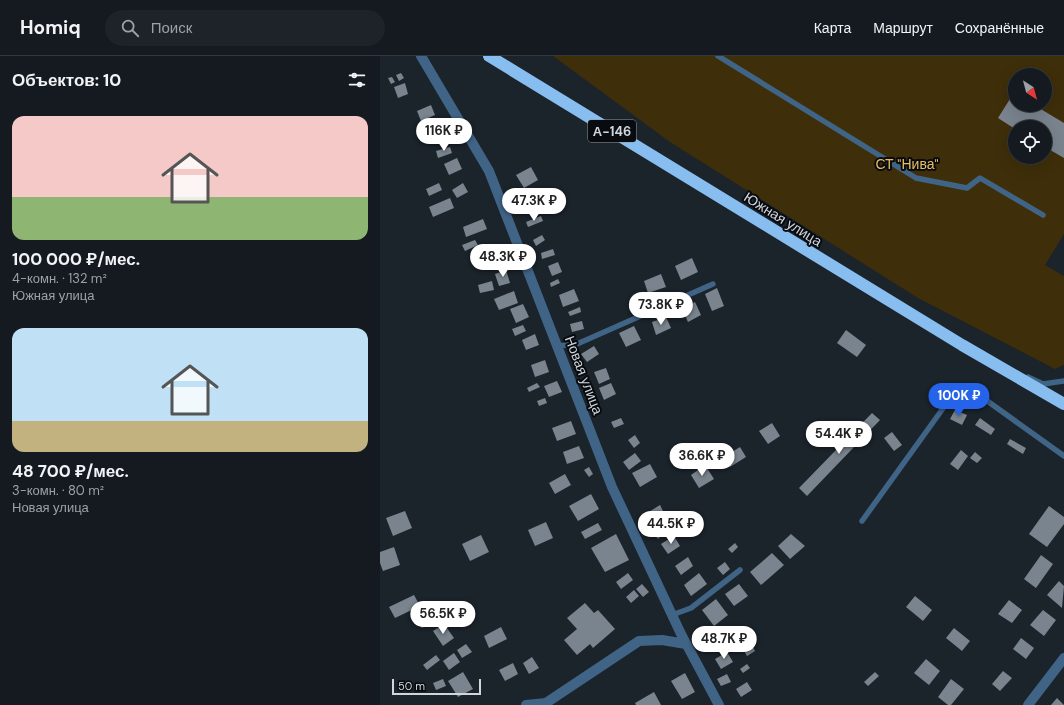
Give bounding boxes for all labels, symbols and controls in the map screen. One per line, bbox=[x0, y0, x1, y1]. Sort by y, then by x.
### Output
search box bbox=[105, 10, 385, 46]
text: Homiq bbox=[20, 15, 81, 40]
icon: search bbox=[119, 17, 141, 39]
text: Поиск bbox=[151, 18, 192, 38]
text: Карта bbox=[814, 19, 851, 37]
text: Маршрут bbox=[873, 19, 933, 37]
text: Сохранённые bbox=[955, 19, 1044, 37]
north arrow bbox=[1008, 68, 1052, 112]
map controls bbox=[1008, 68, 1052, 164]
text: Объектов: 10 bbox=[12, 69, 121, 91]
icon: filters bbox=[346, 69, 368, 91]
pin: 116K ₽ bbox=[411, 118, 477, 152]
road number: А-146 bbox=[588, 120, 636, 142]
button: locate bbox=[1008, 120, 1052, 164]
text: 116K ₽ bbox=[425, 122, 463, 139]
icon: home bbox=[154, 142, 226, 214]
park label: СТ "Нива" bbox=[875, 155, 939, 173]
pin: 47.3K ₽ bbox=[497, 188, 571, 222]
street label: Южная улица bbox=[741, 188, 826, 250]
text: 47.3K ₽ bbox=[511, 192, 557, 209]
pin: 48.3K ₽ bbox=[466, 244, 540, 278]
text: 100 000 ₽/мес. bbox=[12, 248, 140, 270]
text: 48.3K ₽ bbox=[479, 248, 527, 265]
text: 4-комн. · 132 m² bbox=[12, 270, 107, 287]
text: Южная улица bbox=[12, 287, 94, 304]
pin: 73.8K ₽ bbox=[624, 292, 698, 326]
text: 73.8K ₽ bbox=[638, 296, 684, 313]
street label: Новая улица bbox=[561, 333, 607, 417]
icon: home bbox=[154, 354, 226, 426]
pin: 100K ₽ bbox=[926, 383, 992, 417]
text: 100K ₽ bbox=[937, 387, 981, 404]
pin: 54.4K ₽ bbox=[802, 421, 876, 455]
text: 54.4K ₽ bbox=[815, 425, 863, 442]
pin: 36.6K ₽ bbox=[665, 443, 739, 477]
text: 36.6K ₽ bbox=[679, 447, 725, 464]
text: 48 700 ₽/мес. bbox=[12, 460, 129, 482]
text: 3-комн. · 80 m² bbox=[12, 482, 104, 499]
text: Новая улица bbox=[12, 499, 89, 516]
pin: 44.5K ₽ bbox=[634, 511, 708, 545]
text: 44.5K ₽ bbox=[647, 515, 695, 532]
pin: 56.5K ₽ bbox=[406, 601, 480, 635]
text: 56.5K ₽ bbox=[419, 605, 467, 622]
pin: 48.7K ₽ bbox=[687, 626, 761, 660]
text: 48.7K ₽ bbox=[701, 630, 747, 647]
scale bar bbox=[392, 677, 481, 696]
text: 50 m bbox=[398, 679, 425, 693]

